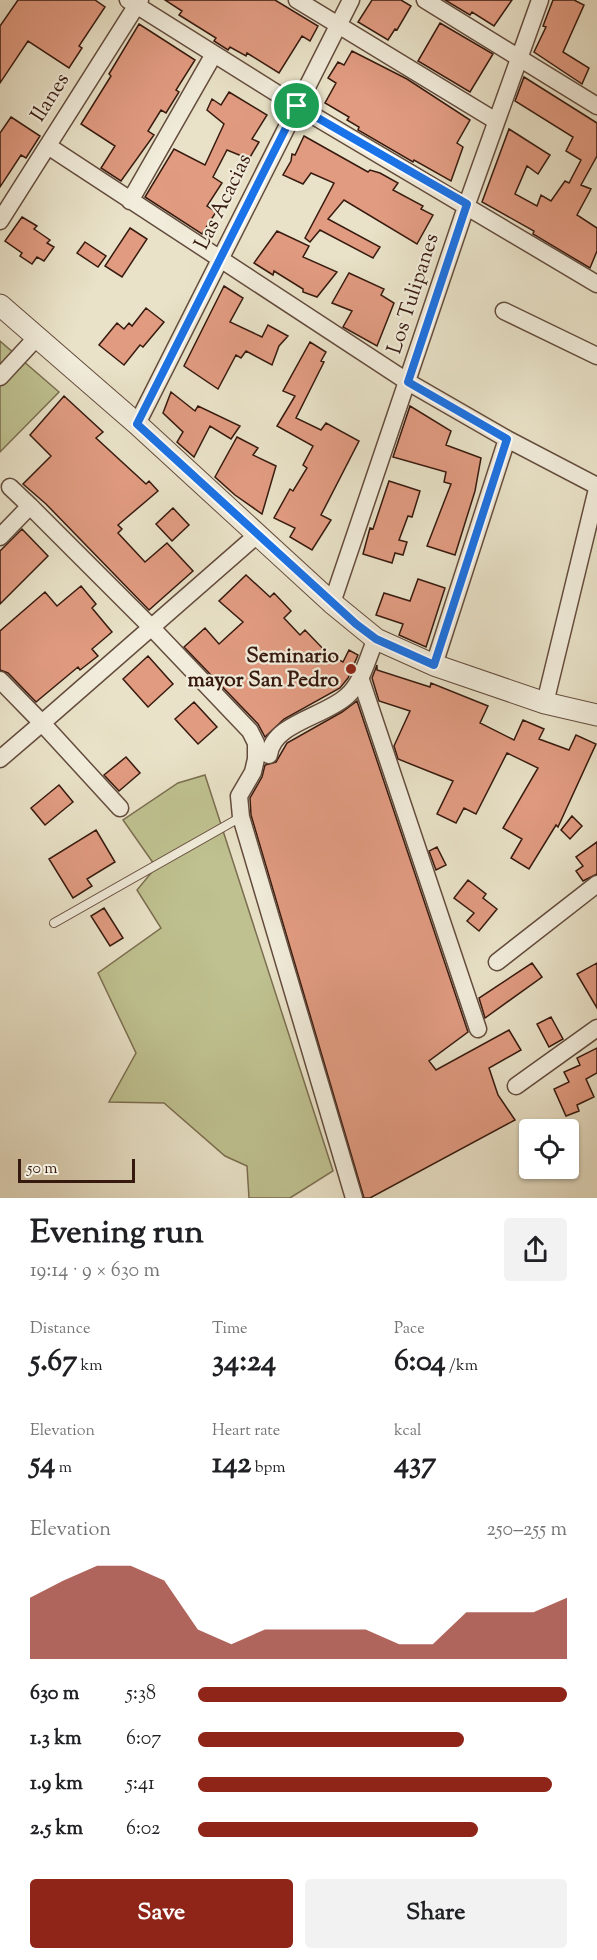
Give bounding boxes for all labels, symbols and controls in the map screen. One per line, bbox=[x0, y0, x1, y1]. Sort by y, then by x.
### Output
street label: Ilanes bbox=[24, 68, 78, 128]
pin bbox=[271, 80, 322, 131]
icon: arrive bbox=[280, 89, 313, 122]
street label: Las Acacias bbox=[188, 149, 260, 255]
street label: Los Tulipanes bbox=[380, 230, 448, 358]
place label: Seminario mayor San Pedro bbox=[188, 642, 340, 696]
marker: Seminario mayor San Pedro bbox=[344, 662, 358, 676]
map controls bbox=[519, 1119, 579, 1179]
button: locate bbox=[519, 1119, 579, 1179]
scale bar bbox=[18, 1156, 135, 1184]
text: 50 m bbox=[27, 1158, 58, 1181]
text: Evening run bbox=[30, 1210, 204, 1258]
button: share bbox=[504, 1218, 567, 1281]
text: 19:14 · 9 × 630 m bbox=[30, 1257, 160, 1286]
text: Distance bbox=[30, 1318, 90, 1341]
text: Time bbox=[212, 1318, 248, 1341]
text: Pace bbox=[394, 1318, 425, 1341]
text: 5.67 bbox=[30, 1341, 77, 1384]
text: 34:24 bbox=[212, 1341, 276, 1384]
text: 6:04 bbox=[394, 1341, 446, 1384]
text: km bbox=[77, 1355, 103, 1378]
text: /km bbox=[446, 1355, 478, 1378]
text: Elevation bbox=[30, 1420, 95, 1443]
text: Heart rate bbox=[212, 1420, 280, 1443]
text: kcal bbox=[394, 1420, 422, 1443]
text: 54 bbox=[30, 1443, 55, 1486]
text: 142 bbox=[212, 1443, 251, 1486]
text: 437 bbox=[394, 1443, 436, 1486]
text: m bbox=[55, 1457, 72, 1480]
text: bpm bbox=[251, 1457, 286, 1480]
text: Elevation bbox=[30, 1516, 111, 1545]
text: 250–255 m bbox=[486, 1516, 567, 1545]
text: 630 m bbox=[30, 1680, 79, 1709]
text: 5:38 bbox=[126, 1680, 156, 1709]
text: 1.3 km bbox=[30, 1725, 82, 1754]
text: 6:07 bbox=[126, 1725, 161, 1754]
text: 1.9 km bbox=[30, 1770, 83, 1799]
text: 5:41 bbox=[126, 1770, 155, 1799]
text: 2.5 km bbox=[30, 1815, 83, 1844]
text: 6:02 bbox=[126, 1815, 160, 1844]
button: Save bbox=[30, 1879, 293, 1948]
button: Share bbox=[305, 1879, 567, 1948]

